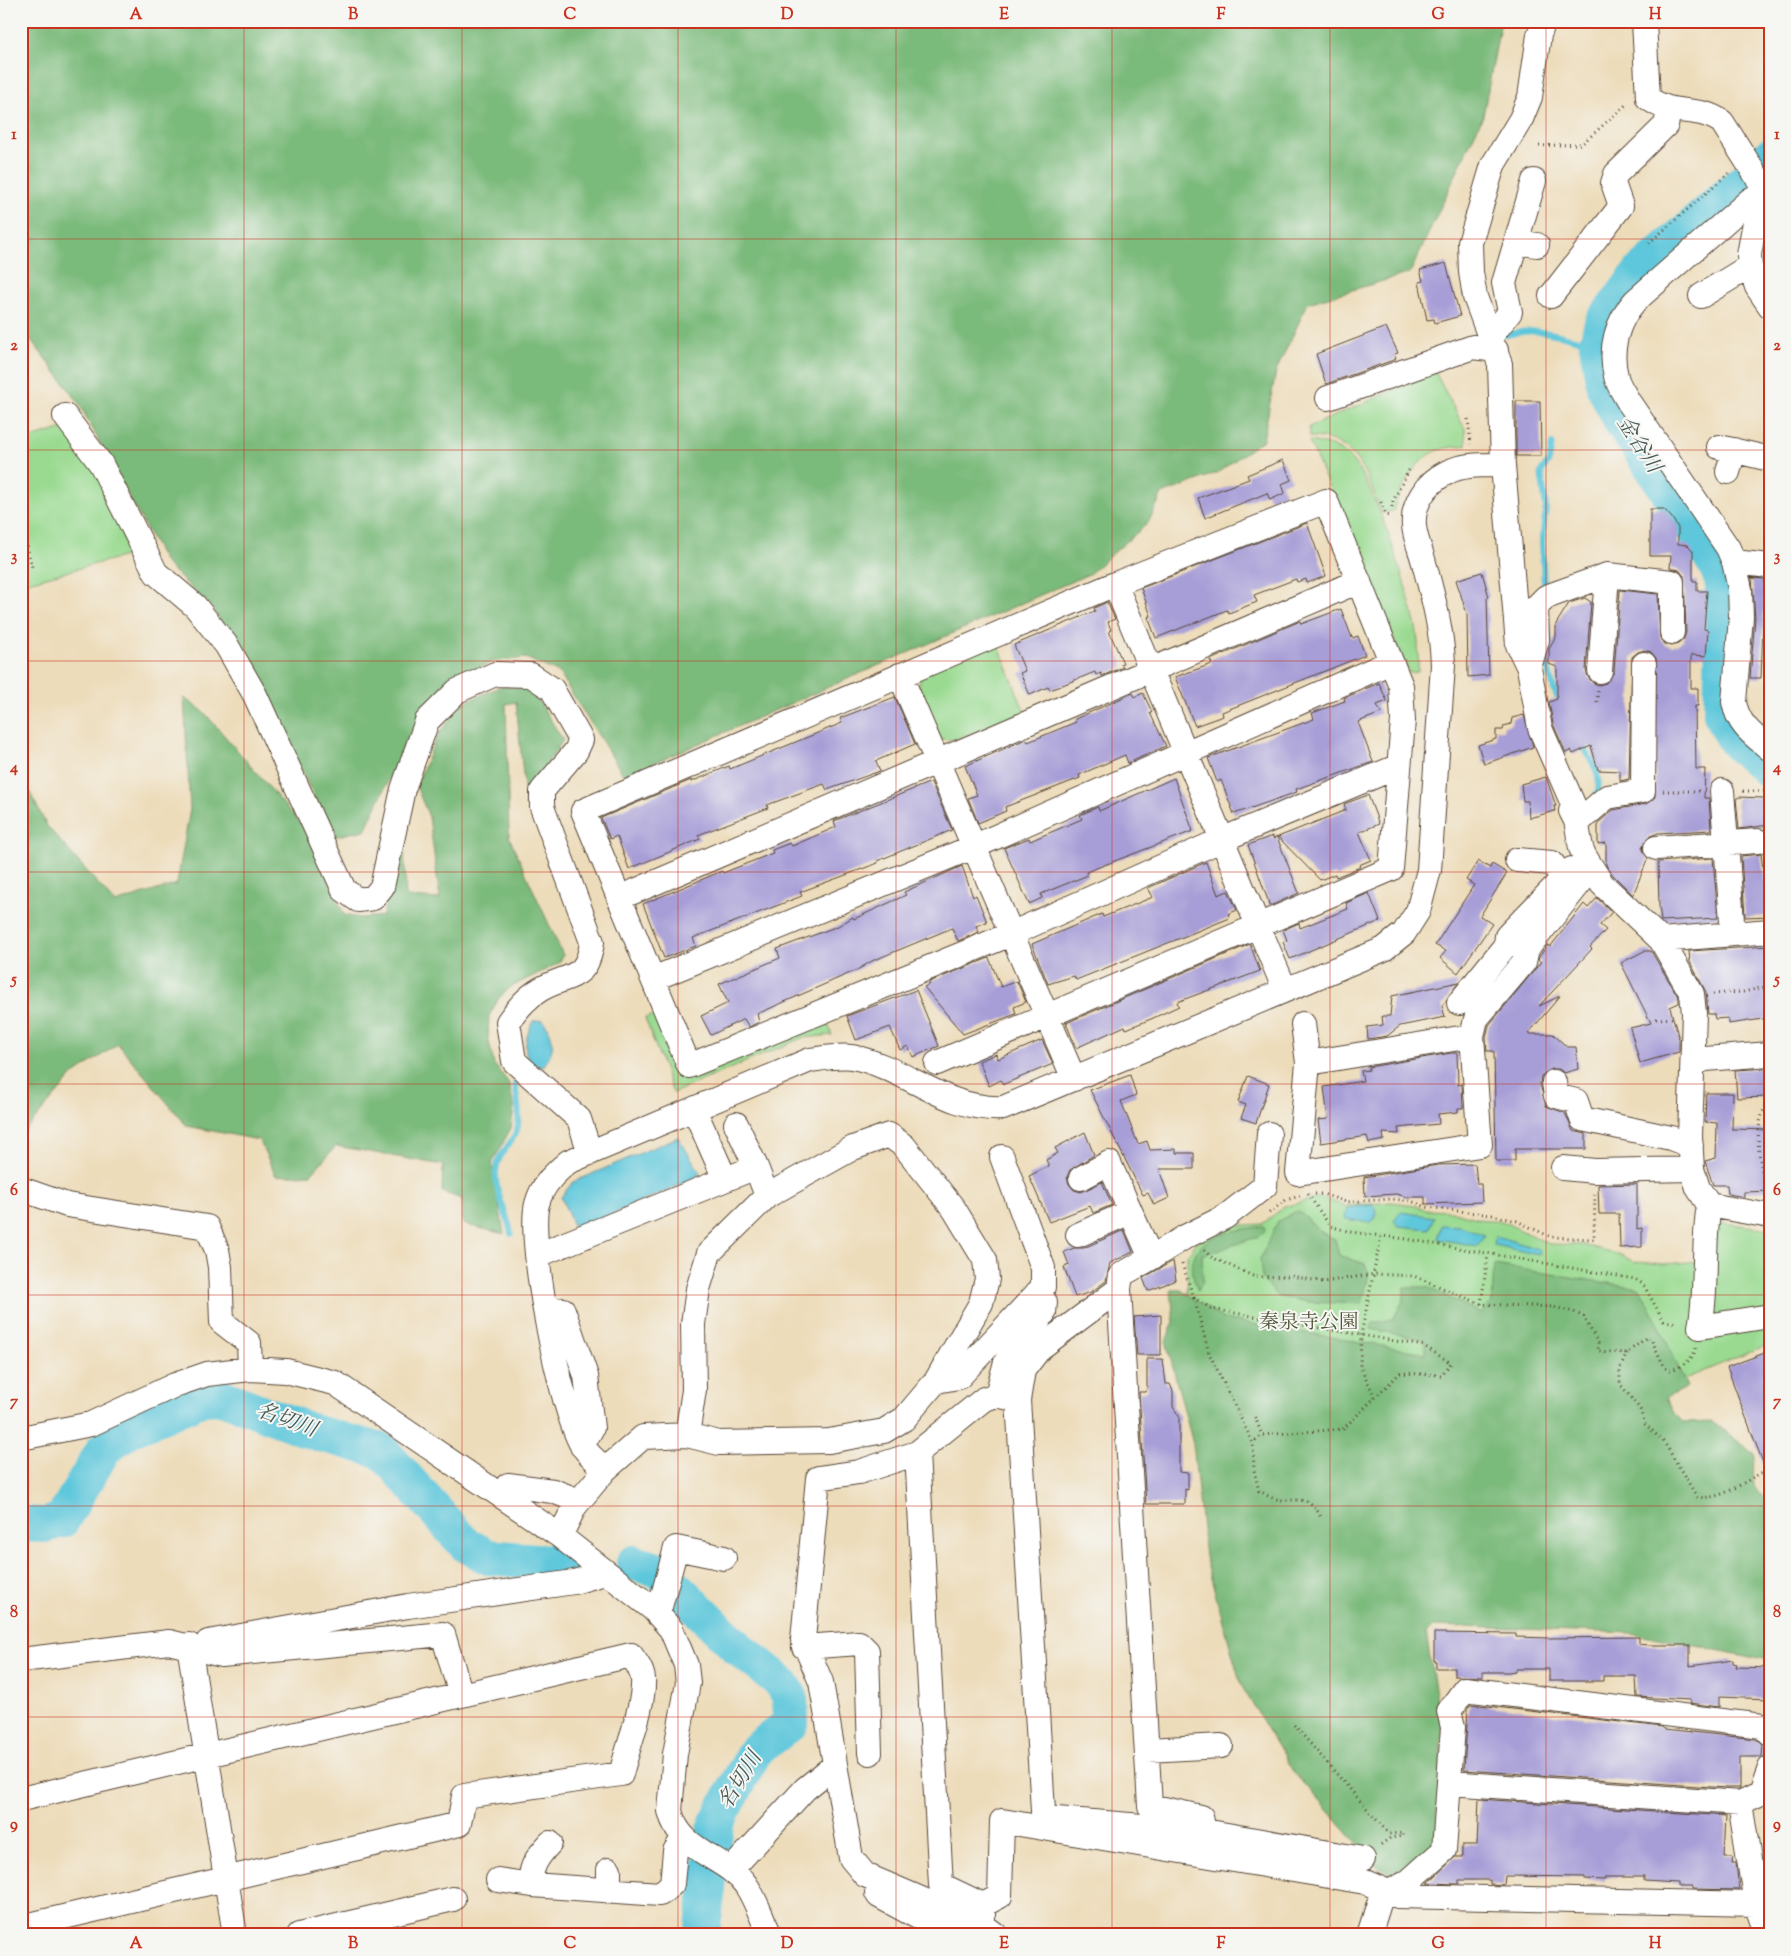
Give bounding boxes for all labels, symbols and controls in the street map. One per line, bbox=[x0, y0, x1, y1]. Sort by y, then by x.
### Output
text: A bbox=[130, 4, 143, 27]
text: B bbox=[348, 4, 358, 27]
text: C bbox=[564, 4, 577, 27]
text: D bbox=[781, 4, 794, 27]
text: E bbox=[999, 4, 1009, 27]
text: F bbox=[1217, 4, 1226, 27]
text: G bbox=[1431, 4, 1445, 27]
text: H bbox=[1649, 4, 1662, 27]
text: 1 bbox=[11, 124, 17, 147]
text: 1 bbox=[1774, 124, 1780, 147]
text: 2 bbox=[10, 335, 18, 358]
text: 2 bbox=[1773, 335, 1781, 358]
water label: 金谷川 bbox=[1608, 410, 1669, 481]
text: 3 bbox=[11, 546, 18, 569]
text: 3 bbox=[1774, 546, 1781, 569]
text: 4 bbox=[9, 757, 18, 780]
text: 4 bbox=[1772, 757, 1781, 780]
text: 5 bbox=[9, 969, 17, 992]
text: 5 bbox=[1772, 969, 1780, 992]
text: 6 bbox=[10, 1180, 18, 1203]
text: 6 bbox=[1773, 1180, 1781, 1203]
park label: 秦泉寺公園 bbox=[1259, 1309, 1359, 1338]
text: 7 bbox=[10, 1391, 19, 1414]
text: 7 bbox=[1773, 1391, 1782, 1414]
water label: 名切川 bbox=[251, 1396, 323, 1447]
text: 8 bbox=[10, 1602, 18, 1625]
text: 8 bbox=[1773, 1602, 1781, 1625]
water label: 名切川 bbox=[712, 1745, 771, 1816]
text: 9 bbox=[10, 1814, 18, 1837]
text: 9 bbox=[1773, 1814, 1781, 1837]
text: A bbox=[130, 1933, 143, 1956]
text: B bbox=[348, 1933, 358, 1956]
text: C bbox=[564, 1933, 577, 1956]
text: D bbox=[781, 1933, 794, 1956]
text: E bbox=[999, 1933, 1009, 1956]
text: F bbox=[1217, 1933, 1226, 1956]
text: G bbox=[1431, 1933, 1445, 1956]
text: H bbox=[1649, 1933, 1662, 1956]

